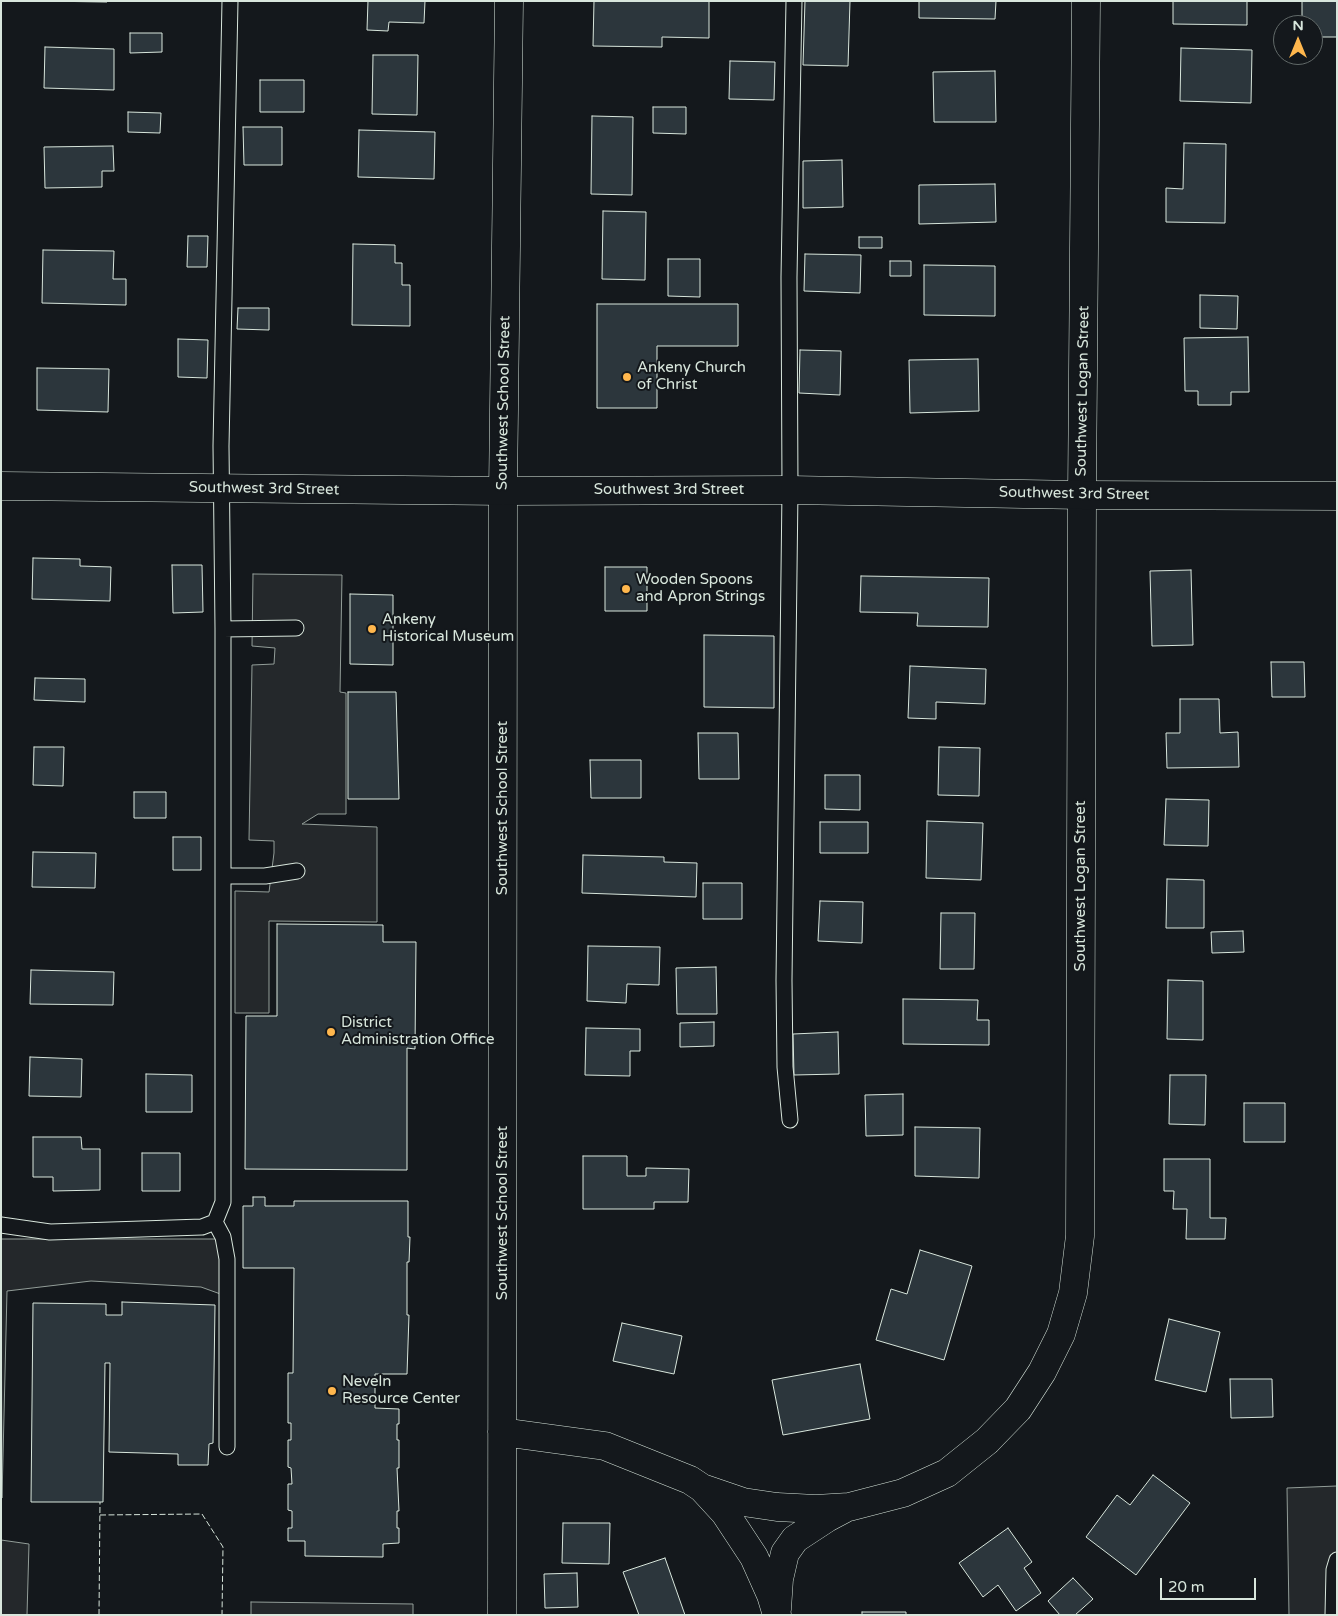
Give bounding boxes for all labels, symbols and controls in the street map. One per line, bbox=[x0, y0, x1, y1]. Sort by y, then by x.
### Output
north arrow bbox=[1273, 15, 1323, 65]
text: N bbox=[1292, 17, 1304, 34]
street label: Southwest Logan Street bbox=[1073, 305, 1093, 477]
street label: Southwest School Street bbox=[493, 316, 515, 490]
place label: Ankeny Church of Christ bbox=[637, 359, 746, 394]
marker: Ankeny Church of Christ bbox=[621, 371, 633, 383]
street label: Southwest 3rd Street bbox=[189, 479, 339, 499]
street label: Southwest 3rd Street bbox=[594, 481, 744, 499]
street label: Southwest 3rd Street bbox=[999, 484, 1149, 504]
place label: Wooden Spoons and Apron Strings bbox=[636, 571, 765, 606]
marker: Wooden Spoons and Apron Strings bbox=[620, 583, 632, 595]
place label: Ankeny Historical Museum bbox=[382, 611, 514, 646]
marker: Ankeny Historical Museum bbox=[366, 623, 378, 635]
street label: Southwest School Street bbox=[494, 721, 512, 895]
street label: Southwest Logan Street bbox=[1072, 801, 1090, 971]
place label: District Administration Office bbox=[341, 1014, 494, 1049]
marker: District Administration Office bbox=[325, 1026, 337, 1038]
street label: Southwest School Street bbox=[494, 1126, 512, 1300]
place label: Neveln Resource Center bbox=[342, 1373, 460, 1408]
marker: Neveln Resource Center bbox=[326, 1385, 338, 1397]
scale bar bbox=[1163, 1568, 1259, 1600]
text: 20 m bbox=[1168, 1578, 1205, 1596]

